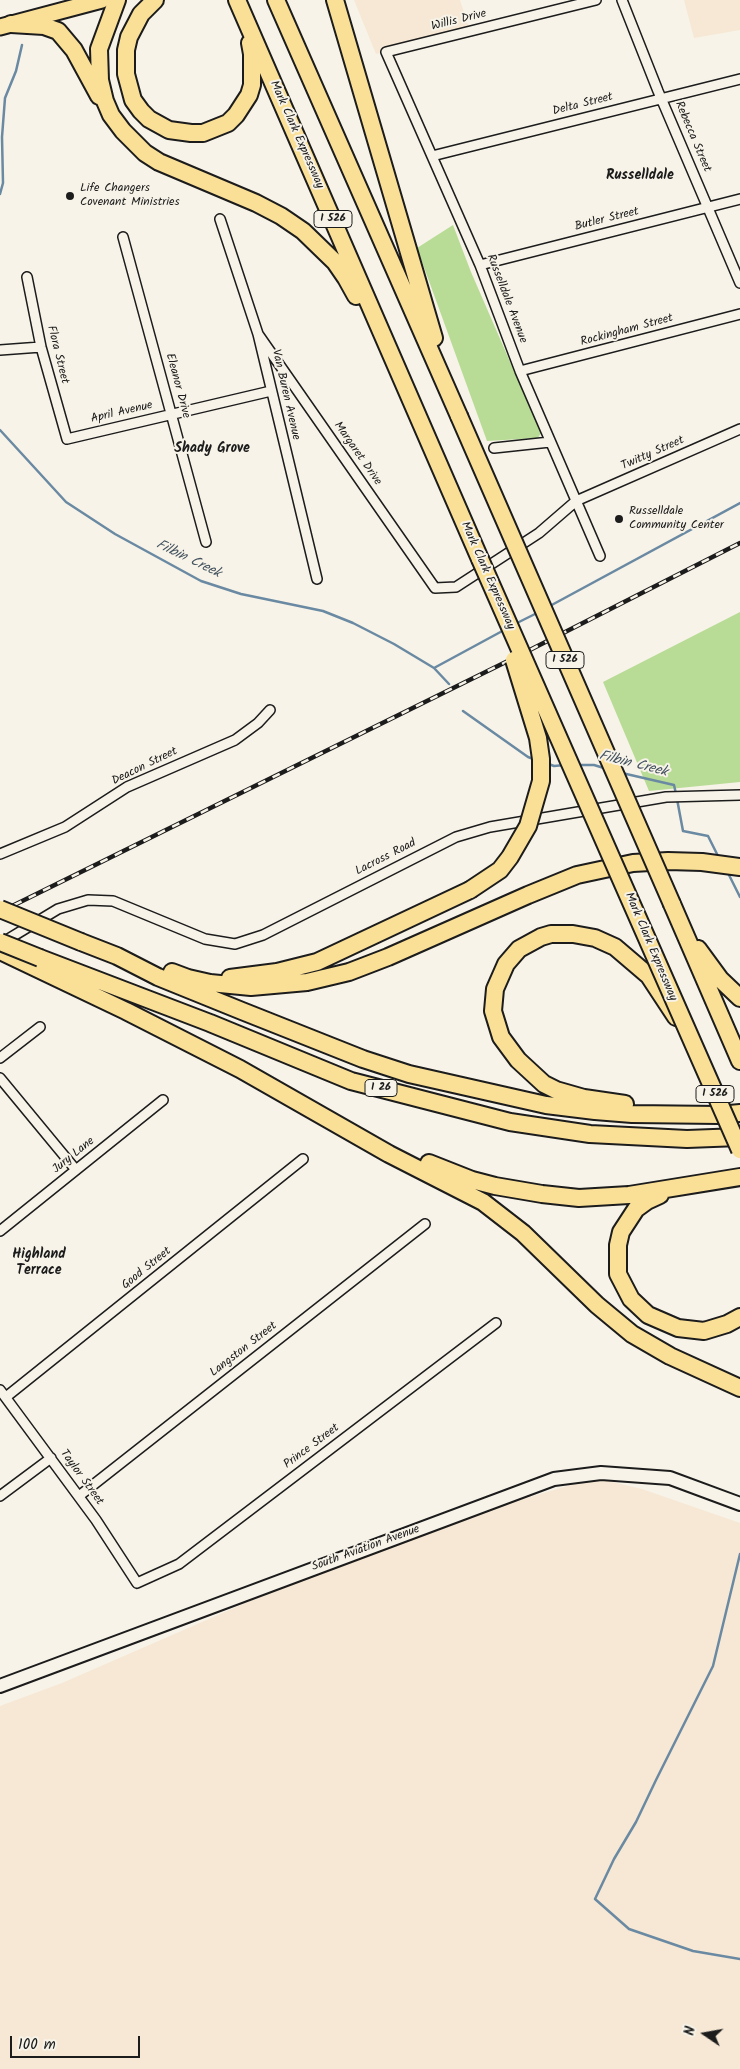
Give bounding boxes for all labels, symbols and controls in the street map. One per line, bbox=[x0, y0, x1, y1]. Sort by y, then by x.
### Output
street label: Willis Drive bbox=[430, 7, 488, 35]
street label: Mark Clark Expressway bbox=[266, 79, 326, 191]
street label: Delta Street bbox=[551, 91, 615, 119]
street label: Rebecca Street bbox=[671, 99, 713, 175]
district label: Russelldale bbox=[606, 169, 674, 185]
place label: Life Changers Covenant Ministries bbox=[80, 182, 180, 210]
marker: Life Changers Covenant Ministries bbox=[64, 190, 76, 202]
street label: Butler Street bbox=[573, 205, 641, 235]
road number: I 526 bbox=[314, 210, 352, 228]
street label: Russelldale Avenue bbox=[482, 252, 530, 346]
street label: Rockingham Street bbox=[579, 312, 675, 350]
street label: Flora Street bbox=[43, 324, 71, 386]
street label: Van Buren Avenue bbox=[268, 348, 302, 442]
street label: Eleanor Drive bbox=[161, 352, 193, 420]
street label: April Avenue bbox=[90, 399, 154, 427]
street label: Margaret Drive bbox=[330, 419, 384, 489]
street label: Twitty Street bbox=[619, 434, 687, 474]
district label: Shady Grove bbox=[174, 442, 250, 458]
place label: Russelldale Community Center bbox=[629, 505, 724, 533]
marker: Russelldale Community Center bbox=[613, 513, 625, 525]
street label: Mark Clark Expressway bbox=[457, 520, 517, 632]
water label: Filbin Creek bbox=[153, 537, 223, 583]
road number: I 526 bbox=[546, 652, 584, 668]
street label: Deacon Street bbox=[110, 745, 180, 789]
water label: Filbin Creek bbox=[597, 748, 669, 782]
street label: Lacross Road bbox=[353, 837, 419, 879]
street label: Mark Clark Expressway bbox=[621, 891, 679, 1003]
road number: I 26 bbox=[365, 1080, 397, 1096]
road number: I 526 bbox=[696, 1086, 734, 1102]
street label: Jury Lane bbox=[50, 1135, 98, 1177]
street label: Good Street bbox=[119, 1245, 175, 1293]
district label: Highland Terrace bbox=[12, 1248, 66, 1280]
street label: Langston Street bbox=[208, 1319, 280, 1381]
street label: Prince Street bbox=[281, 1421, 343, 1473]
street label: Taylor Street bbox=[56, 1447, 106, 1509]
street label: South Aviation Avenue bbox=[310, 1523, 422, 1575]
north arrow bbox=[680, 2009, 730, 2059]
text: N bbox=[679, 2024, 702, 2037]
scale bar bbox=[12, 2026, 142, 2058]
text: 100 m bbox=[18, 2033, 56, 2057]

